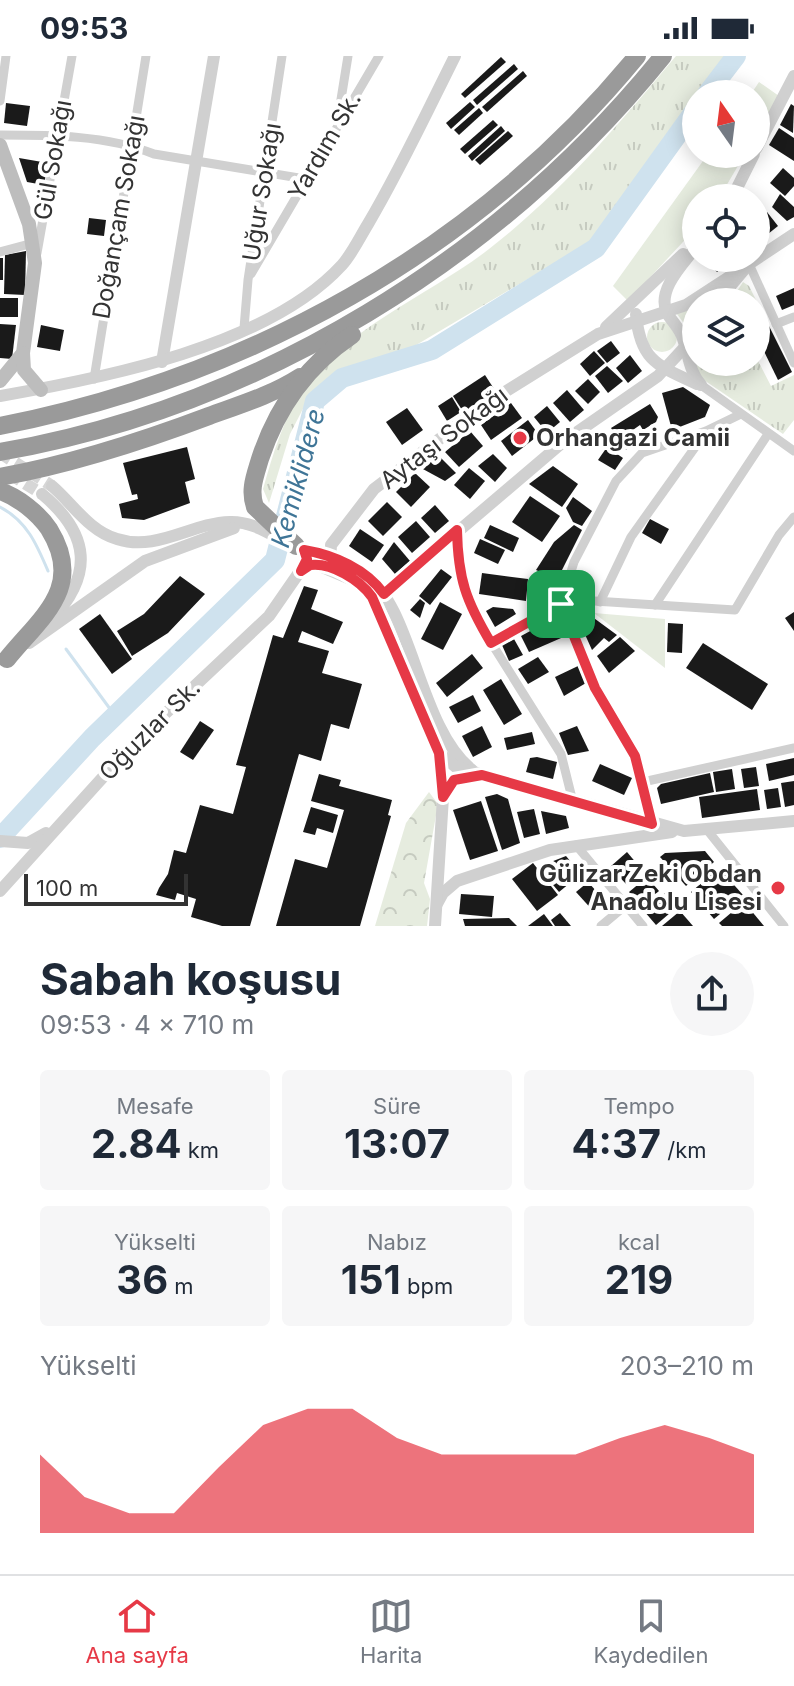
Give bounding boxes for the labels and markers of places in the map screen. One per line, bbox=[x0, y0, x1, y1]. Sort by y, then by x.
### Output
place label: Orhangazi Camii bbox=[536, 423, 730, 452]
marker: Orhangazi Camii bbox=[511, 429, 529, 447]
pin bbox=[527, 570, 595, 638]
place label: Gülizar Zeki Obdan Anadolu Lisesi bbox=[539, 859, 762, 916]
marker: Gülizar Zeki Obdan Anadolu Lisesi bbox=[769, 879, 787, 897]

